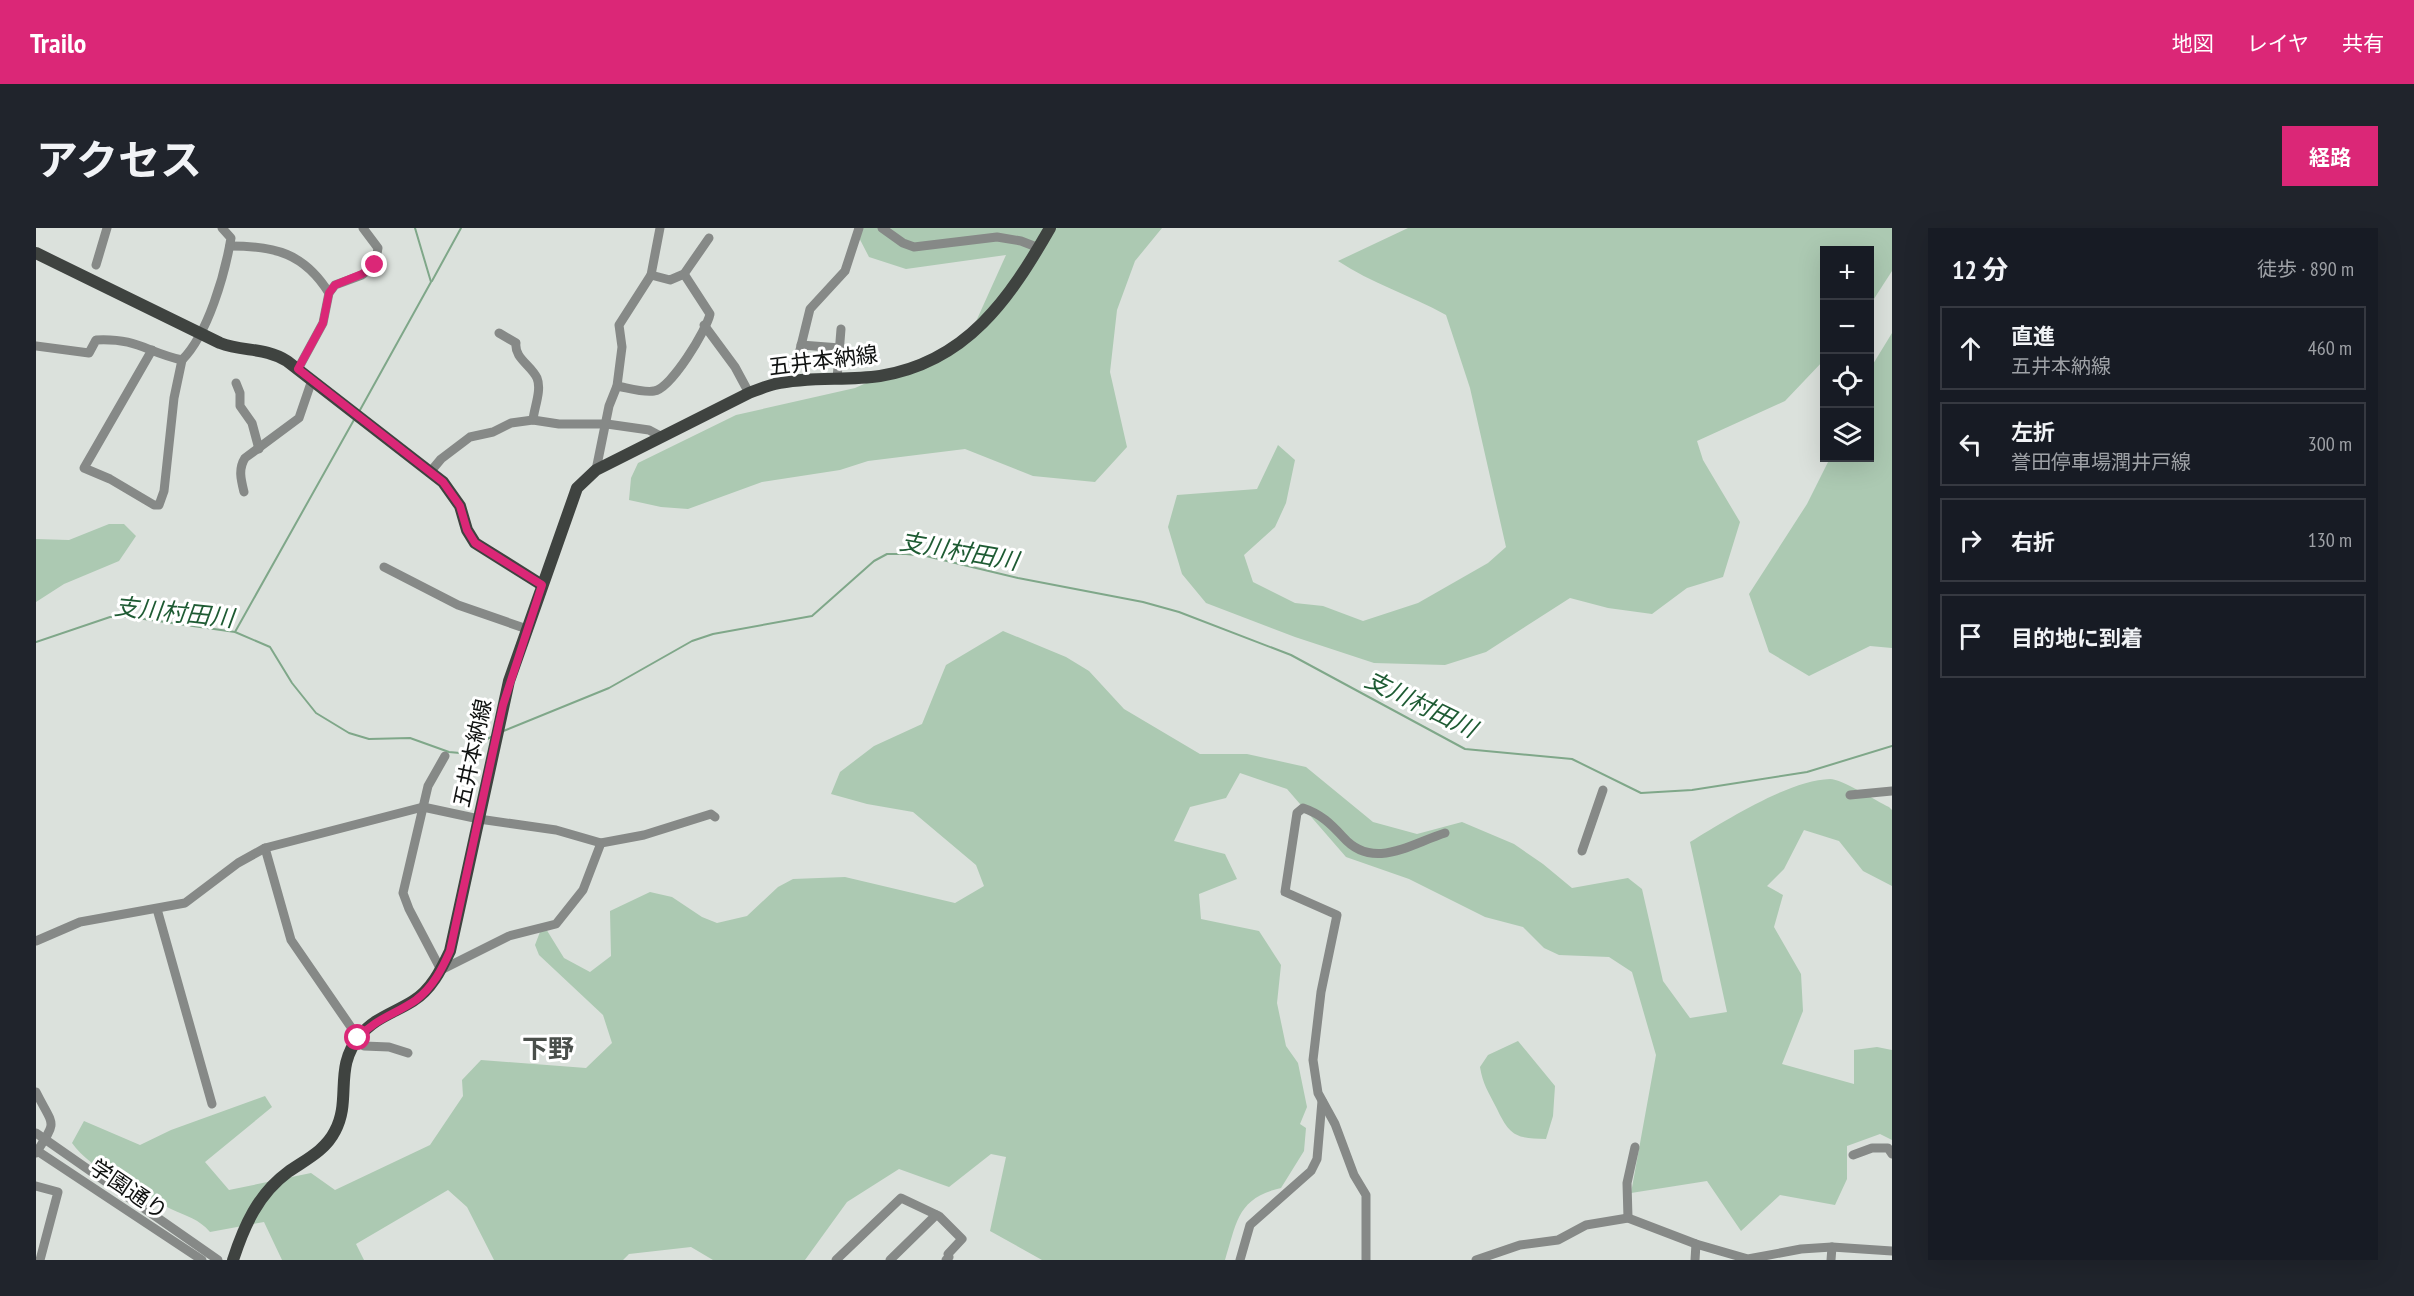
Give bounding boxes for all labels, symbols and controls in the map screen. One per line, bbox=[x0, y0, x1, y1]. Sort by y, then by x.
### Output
text: Trailo bbox=[30, 24, 86, 61]
text: 地図 bbox=[2172, 30, 2214, 57]
text: レイヤ bbox=[2247, 30, 2309, 57]
text: 共有 bbox=[2342, 30, 2384, 57]
button: 経路 bbox=[2282, 126, 2378, 186]
text: アクセス bbox=[36, 132, 202, 187]
map controls bbox=[1820, 246, 1874, 462]
button: + bbox=[1820, 246, 1874, 300]
route end bbox=[361, 251, 387, 277]
text: 12 分 bbox=[1952, 253, 2008, 286]
text: 徒歩 · 890 m bbox=[2257, 256, 2354, 282]
button: − bbox=[1820, 300, 1874, 354]
text: 直進 bbox=[2011, 322, 2055, 350]
icon: ahead bbox=[1954, 332, 1987, 365]
text: 460 m bbox=[2308, 335, 2352, 361]
street label: 五井本納線 bbox=[767, 339, 879, 381]
text: 五井本納線 bbox=[2011, 353, 2111, 379]
button: locate bbox=[1820, 354, 1874, 408]
button: layers bbox=[1820, 408, 1874, 462]
text: 左折 bbox=[2011, 418, 2055, 446]
icon: left bbox=[1954, 428, 1987, 461]
text: 300 m bbox=[2308, 431, 2352, 457]
text: 誉田停車場潤井戸線 bbox=[2011, 449, 2191, 475]
icon: right bbox=[1954, 524, 1987, 557]
water label: 支川村田川 bbox=[897, 525, 1024, 577]
text: 130 m bbox=[2308, 527, 2352, 553]
text: 右折 bbox=[2011, 528, 2055, 556]
water label: 支川村田川 bbox=[113, 590, 238, 634]
icon: arrive bbox=[1954, 620, 1987, 653]
text: 目的地に到着 bbox=[2011, 624, 2143, 652]
water label: 支川村田川 bbox=[1360, 664, 1484, 746]
street label: 五井本納線 bbox=[447, 696, 497, 810]
route start bbox=[344, 1024, 370, 1050]
district label: 下野 bbox=[522, 1032, 574, 1065]
street label: 学園通り bbox=[85, 1153, 173, 1225]

